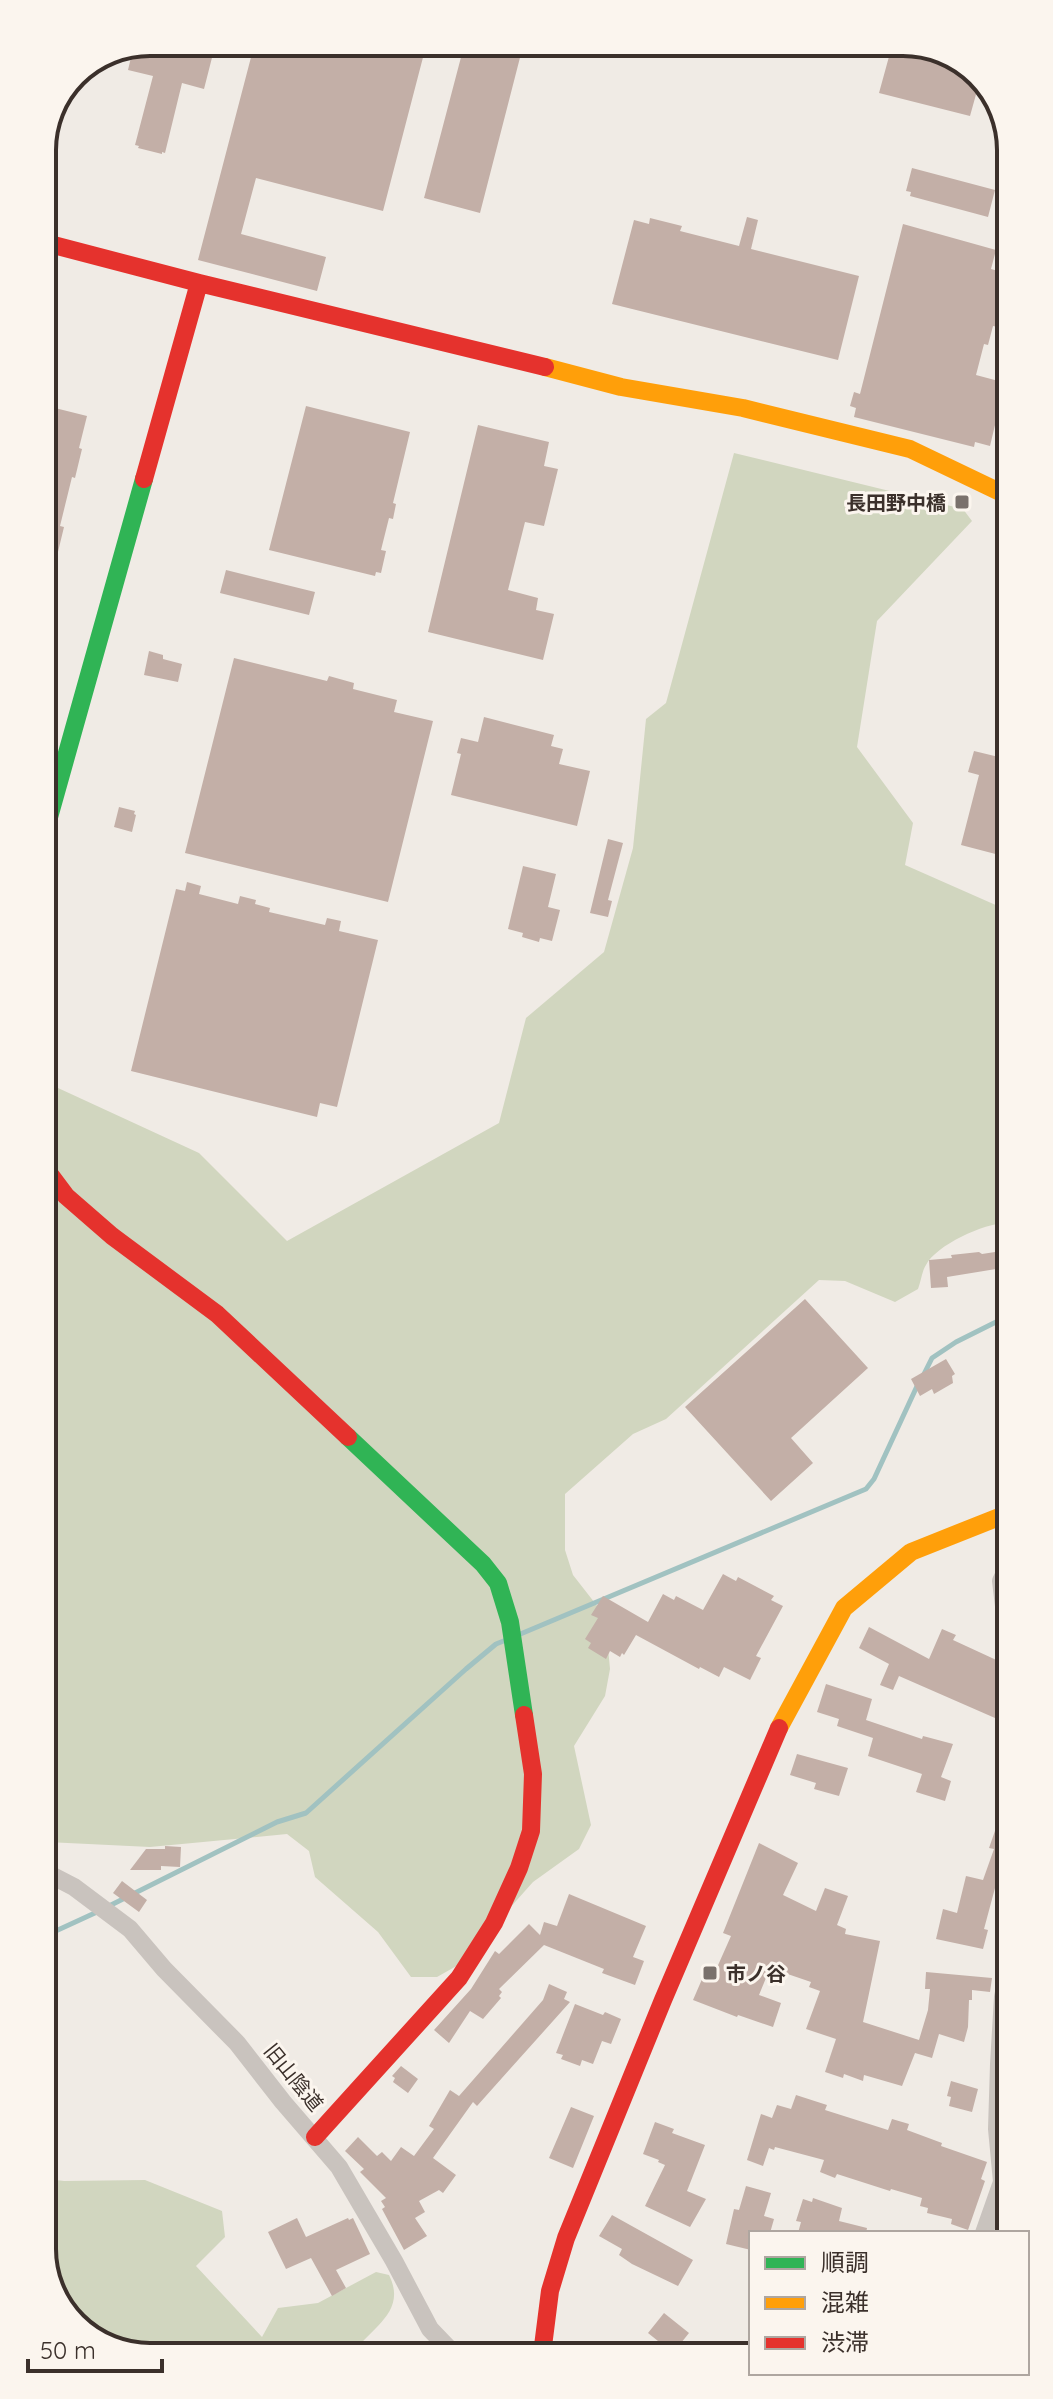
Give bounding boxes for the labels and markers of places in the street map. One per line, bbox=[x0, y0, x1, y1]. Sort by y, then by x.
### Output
place label: 長田野中橋 bbox=[846, 490, 946, 515]
marker: 長田野中橋 bbox=[953, 493, 971, 511]
place label: 市ノ谷 bbox=[726, 1961, 786, 1986]
marker: 市ノ谷 bbox=[701, 1964, 719, 1982]

